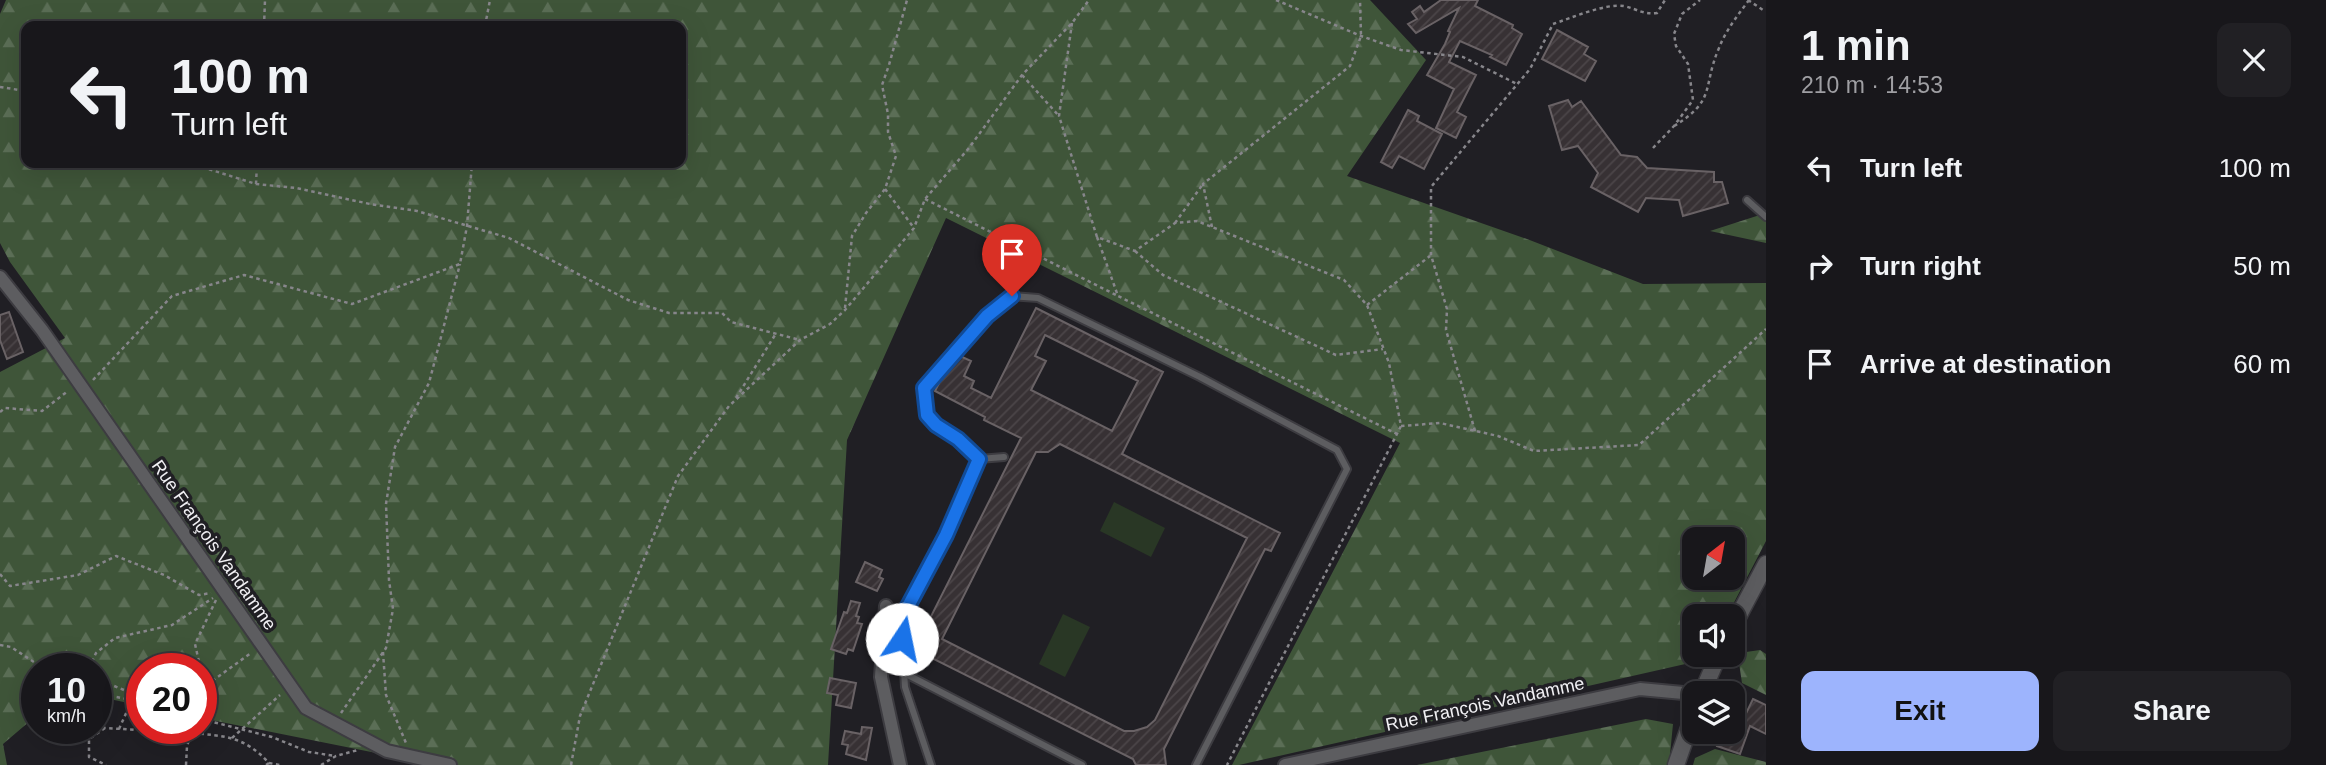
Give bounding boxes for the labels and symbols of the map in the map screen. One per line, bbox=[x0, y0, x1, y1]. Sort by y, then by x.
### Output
pin bbox=[982, 224, 1042, 296]
street label: Rue François Vandamme bbox=[148, 456, 280, 634]
north arrow bbox=[1682, 527, 1745, 590]
position arrow bbox=[865, 602, 939, 676]
speed limit sign: 20 bbox=[126, 653, 217, 744]
street label: Rue François Vandamme bbox=[1384, 673, 1586, 735]

